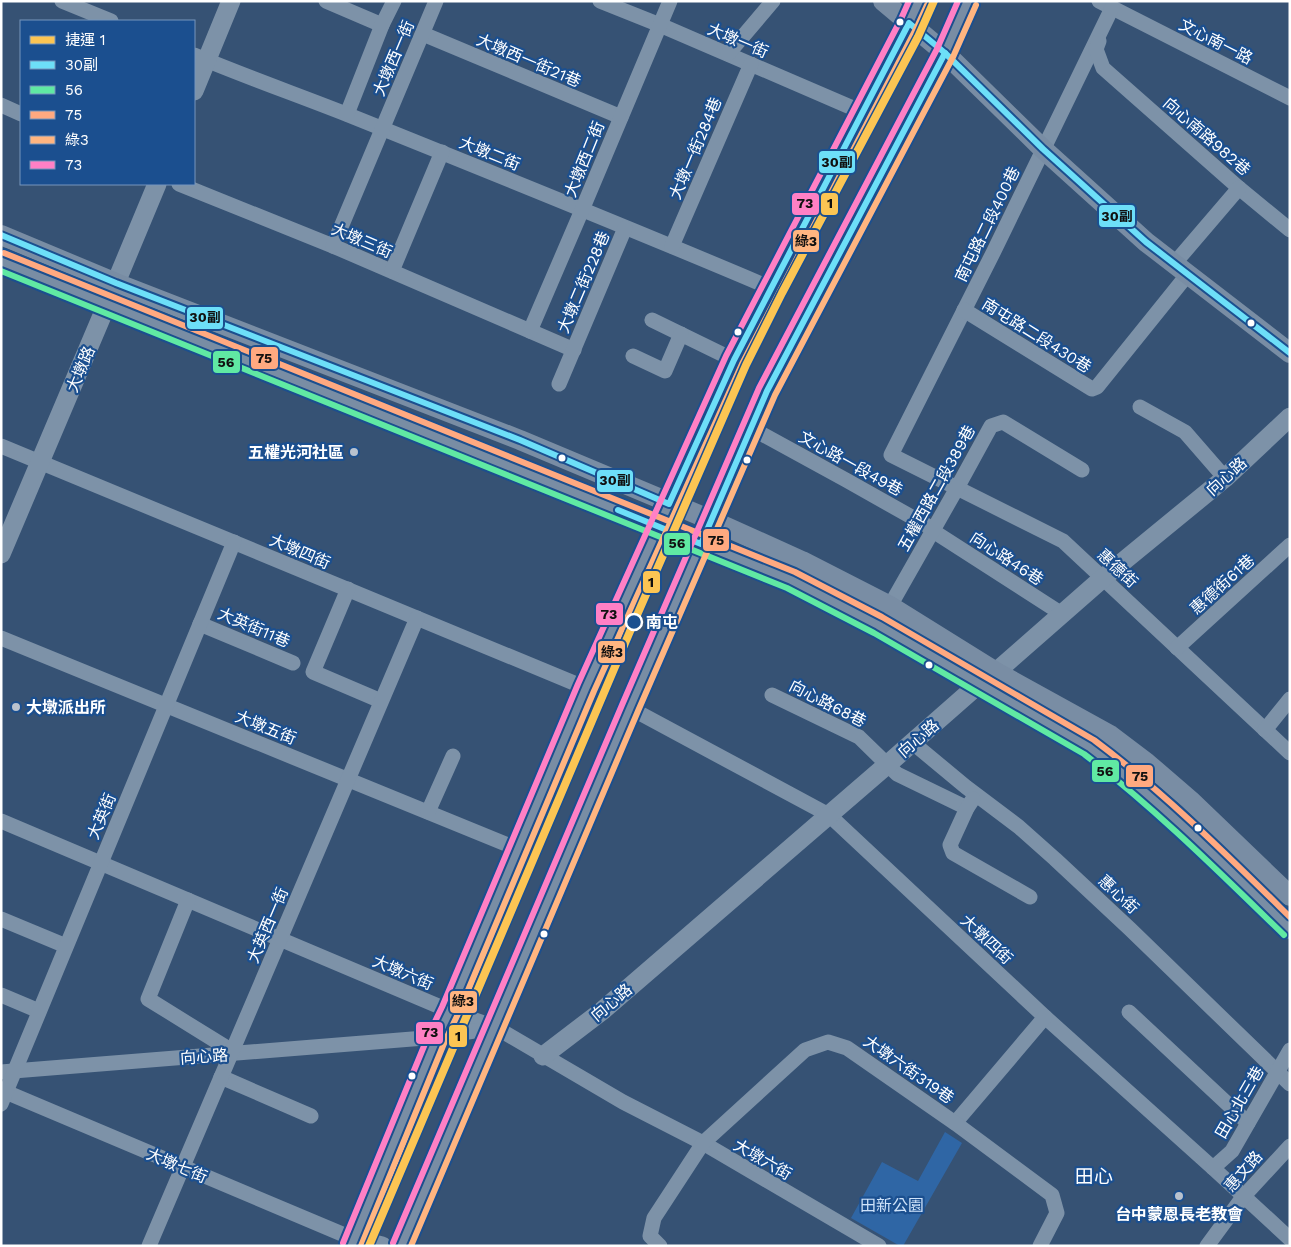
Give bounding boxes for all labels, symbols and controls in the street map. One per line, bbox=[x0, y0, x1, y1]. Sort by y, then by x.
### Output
street label: 文心南一路 bbox=[1176, 15, 1256, 68]
unlabelled marker bbox=[895, 17, 905, 27]
street label: 大墩西一街 bbox=[369, 18, 418, 99]
street label: 大墩一街 bbox=[705, 19, 771, 62]
legend bbox=[20, 20, 195, 185]
street label: 大墩西一街21巷 bbox=[474, 30, 584, 91]
text: 捷運 1 bbox=[65, 31, 106, 49]
text: 30副 bbox=[65, 56, 98, 74]
text: 56 bbox=[65, 81, 83, 99]
street label: 向心南路982巷 bbox=[1159, 93, 1254, 179]
street label: 大墩一街284巷 bbox=[665, 94, 725, 202]
text: 75 bbox=[65, 106, 82, 124]
street label: 大墩西二街 bbox=[561, 119, 608, 200]
text: 綠3 bbox=[65, 131, 89, 149]
street label: 大墩二街 bbox=[457, 133, 523, 174]
line badge: 30副 bbox=[818, 150, 856, 174]
text: 30副 bbox=[821, 154, 853, 170]
text: 73 bbox=[65, 156, 82, 174]
street label: 南屯路二段400巷 bbox=[951, 164, 1024, 285]
line badge: 73 bbox=[791, 192, 820, 216]
line badge: 1 bbox=[820, 192, 839, 216]
text: 73 bbox=[797, 195, 813, 211]
text: 1 bbox=[827, 195, 833, 211]
line badge: 30副 bbox=[1098, 204, 1136, 228]
text: 30副 bbox=[1101, 208, 1133, 224]
street label: 大墩三街 bbox=[329, 219, 395, 262]
street label: 大墩二街228巷 bbox=[554, 229, 613, 336]
line badge: 綠3 bbox=[792, 229, 820, 253]
text: 綠3 bbox=[795, 233, 817, 249]
street label: 南屯路二段430巷 bbox=[979, 294, 1095, 377]
line badge: 30副 bbox=[186, 306, 224, 330]
text: 30副 bbox=[189, 309, 221, 325]
unlabelled marker bbox=[1246, 318, 1256, 328]
unlabelled marker bbox=[733, 327, 743, 337]
street label: 大墩路 bbox=[62, 343, 99, 395]
line badge: 75 bbox=[250, 346, 279, 370]
line badge: 56 bbox=[212, 350, 241, 374]
text: 75 bbox=[256, 350, 272, 366]
text: 56 bbox=[218, 354, 235, 370]
street label: 五權西路二段389巷 bbox=[894, 422, 979, 555]
street label: 文心路一段49巷 bbox=[796, 427, 906, 500]
place label: 五權光河社區 bbox=[248, 443, 344, 462]
marker: 五權光河社區 bbox=[348, 446, 360, 458]
unlabelled marker bbox=[557, 453, 567, 463]
street label: 向心路 bbox=[1202, 453, 1251, 499]
unlabelled marker bbox=[742, 455, 752, 465]
line badge: 30副 bbox=[596, 469, 634, 493]
text: 30副 bbox=[599, 472, 631, 488]
line badge: 75 bbox=[702, 528, 730, 552]
street label: 向心路46巷 bbox=[967, 528, 1047, 589]
street label: 大墩四街 bbox=[267, 530, 333, 573]
line badge: 56 bbox=[663, 532, 691, 556]
text: 75 bbox=[708, 532, 724, 548]
text: 56 bbox=[669, 535, 686, 551]
street label: 惠德街 bbox=[1094, 545, 1142, 592]
street label: 惠德街61巷 bbox=[1186, 551, 1258, 618]
line badge: 1 bbox=[642, 570, 661, 594]
text: 1 bbox=[648, 574, 654, 590]
line badge: 73 bbox=[595, 602, 624, 626]
street label: 大英街11巷 bbox=[215, 604, 293, 651]
text: 73 bbox=[601, 606, 617, 622]
marker: 南屯 bbox=[625, 613, 643, 631]
place label: 南屯 bbox=[646, 613, 678, 632]
line badge: 綠3 bbox=[597, 640, 626, 664]
text: 綠3 bbox=[601, 644, 623, 660]
unlabelled marker bbox=[924, 660, 934, 670]
street label: 向心路68巷 bbox=[786, 676, 869, 731]
place label: 大墩派出所 bbox=[26, 698, 106, 717]
marker: 大墩派出所 bbox=[10, 701, 22, 713]
street label: 大墩五街 bbox=[233, 707, 299, 748]
street label: 向心路 bbox=[894, 715, 943, 761]
line badge: 56 bbox=[1091, 759, 1120, 783]
text: 56 bbox=[1097, 763, 1114, 779]
line badge: 75 bbox=[1125, 764, 1154, 788]
text: 75 bbox=[1132, 768, 1148, 784]
street label: 大英街 bbox=[83, 790, 120, 842]
unlabelled marker bbox=[1193, 823, 1203, 833]
street label: 惠心街 bbox=[1095, 871, 1143, 918]
street label: 大英西一街 bbox=[243, 885, 292, 966]
street label: 大墩四街 bbox=[957, 911, 1017, 968]
unlabelled marker bbox=[539, 929, 549, 939]
street label: 大墩六街 bbox=[370, 951, 436, 994]
street label: 向心路 bbox=[587, 980, 636, 1025]
line badge: 綠3 bbox=[449, 990, 478, 1014]
text: 綠3 bbox=[452, 993, 474, 1009]
line badge: 73 bbox=[415, 1021, 444, 1045]
text: 73 bbox=[422, 1024, 438, 1040]
line badge: 1 bbox=[448, 1024, 468, 1048]
text: 1 bbox=[455, 1028, 461, 1044]
street label: 大墩六街319巷 bbox=[860, 1031, 957, 1107]
street label: 向心路 bbox=[179, 1045, 229, 1068]
street label: 田心北三巷 bbox=[1211, 1063, 1268, 1142]
unlabelled marker bbox=[407, 1071, 417, 1081]
street label: 大墩六街 bbox=[730, 1135, 795, 1184]
street label: 大墩七街 bbox=[144, 1144, 210, 1187]
street label: 惠文路 bbox=[1220, 1147, 1266, 1196]
district label: 田心 bbox=[1075, 1165, 1113, 1188]
marker: 台中蒙恩長老教會 bbox=[1173, 1190, 1185, 1202]
park label: 田新公園 bbox=[860, 1196, 924, 1215]
place label: 台中蒙恩長老教會 bbox=[1115, 1205, 1243, 1224]

